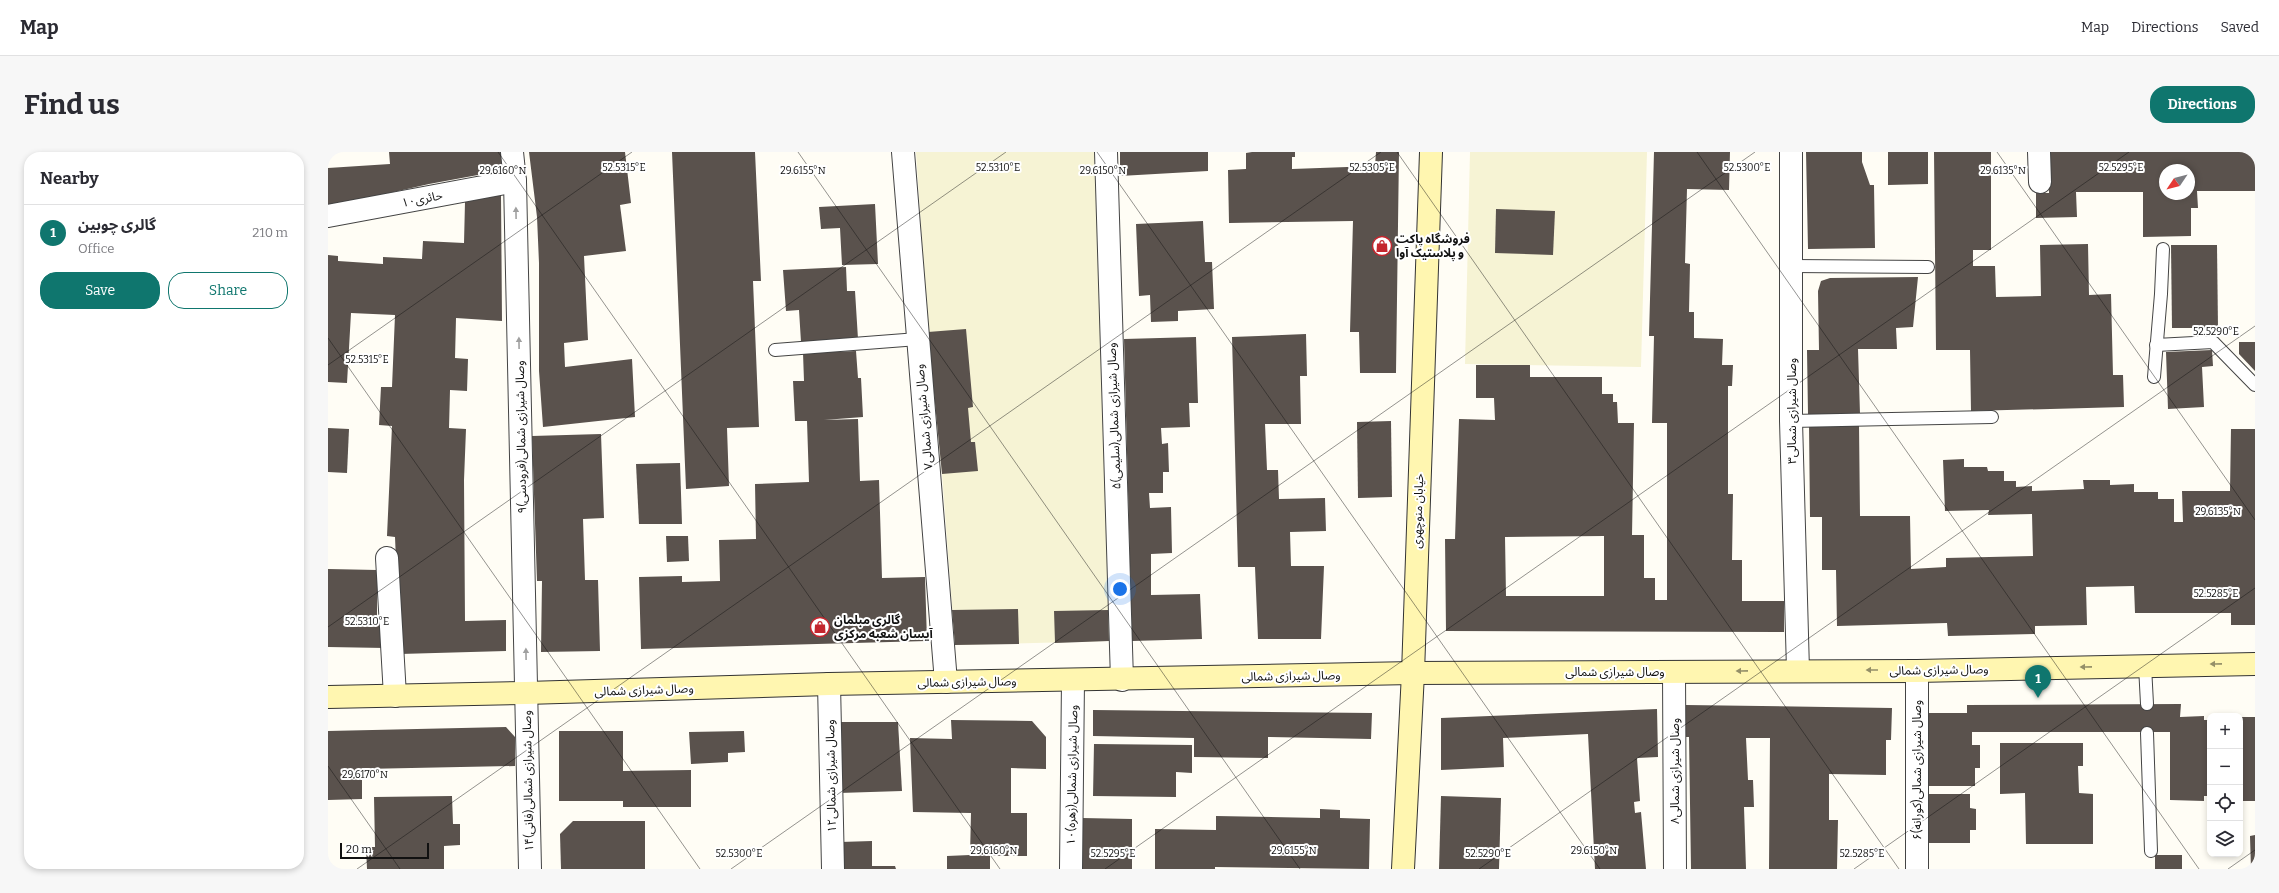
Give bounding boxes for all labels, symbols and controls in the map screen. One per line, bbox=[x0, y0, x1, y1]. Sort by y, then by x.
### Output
text: Map bbox=[20, 16, 59, 39]
text: Map bbox=[2081, 19, 2109, 36]
text: Directions bbox=[2131, 19, 2199, 36]
text: Saved bbox=[2221, 19, 2259, 36]
button: Directions bbox=[2150, 86, 2255, 123]
text: Find us bbox=[24, 88, 120, 121]
text: 52.5315°E bbox=[602, 162, 646, 174]
text: 52.5310°E bbox=[976, 162, 1020, 174]
text: 52.5305°E bbox=[1349, 162, 1395, 174]
text: 52.5300°E bbox=[1724, 162, 1770, 174]
text: 52.5295°E bbox=[2099, 162, 2144, 174]
north arrow bbox=[2159, 164, 2195, 200]
text: 29.6160°N bbox=[480, 165, 527, 177]
text: 29.6155°N bbox=[780, 165, 826, 177]
text: 29.6150°N bbox=[1080, 165, 1126, 177]
text: 29.6135°N bbox=[1980, 165, 2026, 177]
text: Nearby bbox=[40, 168, 99, 189]
street label: حائری۱۰ bbox=[400, 188, 444, 210]
one-way arrow bbox=[513, 206, 519, 219]
text: گالری چوبین bbox=[78, 216, 156, 234]
text: 1 bbox=[50, 225, 56, 240]
text: 210 m bbox=[252, 225, 288, 240]
place label: فروشگاه پاکت و پلاستیک آوا bbox=[1396, 232, 1470, 262]
shop icon: فروشگاه پاکت و پلاستیک آوا bbox=[1371, 235, 1393, 257]
text: Office bbox=[78, 241, 114, 256]
button: Save bbox=[40, 272, 160, 309]
button: Share bbox=[168, 272, 288, 309]
text: 52.5290°E bbox=[2193, 326, 2239, 338]
one-way arrow bbox=[516, 336, 522, 349]
street label: ۵وصال شیرازی شمالی(سلیمی) bbox=[1103, 342, 1124, 490]
text: 52.5315°E bbox=[345, 354, 389, 366]
street label: وصال شیرازی شمالی۳ bbox=[1785, 358, 1799, 464]
street label: ۹وصال شیرازی شمالی(فرودسی) bbox=[512, 360, 529, 514]
street label: وصال شیرازی شمالی۷ bbox=[912, 363, 936, 471]
street label: خیابان منوچهری bbox=[1410, 473, 1427, 549]
text: 29.6135°N bbox=[2195, 506, 2241, 518]
your location bbox=[1110, 579, 1130, 599]
text: 52.5285°E bbox=[2193, 588, 2239, 600]
place label: گالری مبلمان آیسان شعبه مرکزی bbox=[834, 613, 934, 641]
text: 52.5310°E bbox=[345, 616, 389, 628]
shop icon: گالری مبلمان آیسان شعبه مرکزی bbox=[809, 616, 831, 638]
one-way arrow bbox=[522, 648, 529, 660]
one-way arrow bbox=[2210, 661, 2222, 668]
street label: وصال شیرازی شمالی bbox=[1889, 662, 1989, 678]
one-way arrow bbox=[2079, 664, 2092, 670]
street label: وصال شیرازی شمالی bbox=[1565, 665, 1665, 679]
pin: 1 bbox=[2025, 665, 2051, 698]
one-way arrow bbox=[1865, 667, 1878, 673]
street label: وصال شیرازی شمالی bbox=[1241, 668, 1341, 684]
one-way arrow bbox=[1735, 668, 1748, 674]
street label: وصال شیرازی شمالی bbox=[917, 674, 1017, 690]
street label: وصال شیرازی شمالی bbox=[594, 681, 694, 699]
street label: ۶وصال شیرازی شمالی(کورانه) bbox=[1909, 700, 1924, 840]
street label: ۱۰وصال شیرازی شمالی(زهره) bbox=[1063, 705, 1080, 845]
street label: ۱۴وصال شیرازی شمالی(فانی) bbox=[519, 710, 536, 852]
map controls bbox=[2207, 713, 2243, 857]
button: + bbox=[2207, 713, 2243, 749]
street label: وصال شیرازی شمالی۸ bbox=[1668, 718, 1682, 824]
street label: ۱۲وصال شیرازی شمالی bbox=[823, 719, 839, 833]
button: − bbox=[2207, 749, 2243, 785]
text: 29.6170°N bbox=[342, 769, 388, 781]
button: locate bbox=[2207, 785, 2243, 821]
button: layers bbox=[2207, 821, 2243, 857]
scale bar bbox=[340, 841, 429, 860]
text: 20 m bbox=[346, 843, 372, 856]
text: 29.6160°N bbox=[971, 845, 1018, 857]
text: 29.6155°N bbox=[1271, 845, 1317, 857]
text: 29.6150°N bbox=[1571, 845, 1617, 857]
text: 52.5300°E bbox=[716, 848, 762, 860]
text: 52.5295°E bbox=[1091, 848, 1136, 860]
text: 52.5290°E bbox=[1465, 848, 1511, 860]
text: 52.5285°E bbox=[1839, 848, 1885, 860]

